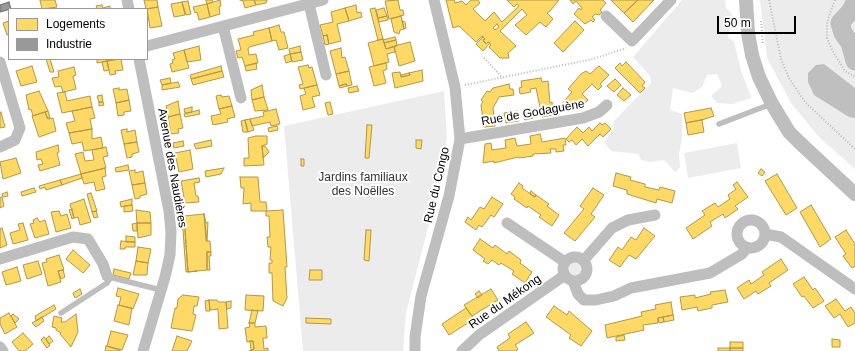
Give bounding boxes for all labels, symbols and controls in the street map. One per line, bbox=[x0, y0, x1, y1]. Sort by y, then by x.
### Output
legend bbox=[8, 8, 148, 60]
scale bar bbox=[719, 8, 798, 34]
text: 50 m bbox=[724, 16, 751, 30]
text: Logements bbox=[46, 17, 105, 31]
text: Industrie bbox=[46, 37, 92, 51]
street label: Rue de Godaguène bbox=[480, 97, 586, 129]
street label: Avenue des Naudières bbox=[154, 107, 190, 229]
street label: Rue du Congo bbox=[421, 146, 453, 224]
park label: Jardins familiaux des Noëlles bbox=[318, 171, 408, 199]
street label: Rue du Mékong bbox=[466, 272, 544, 332]

